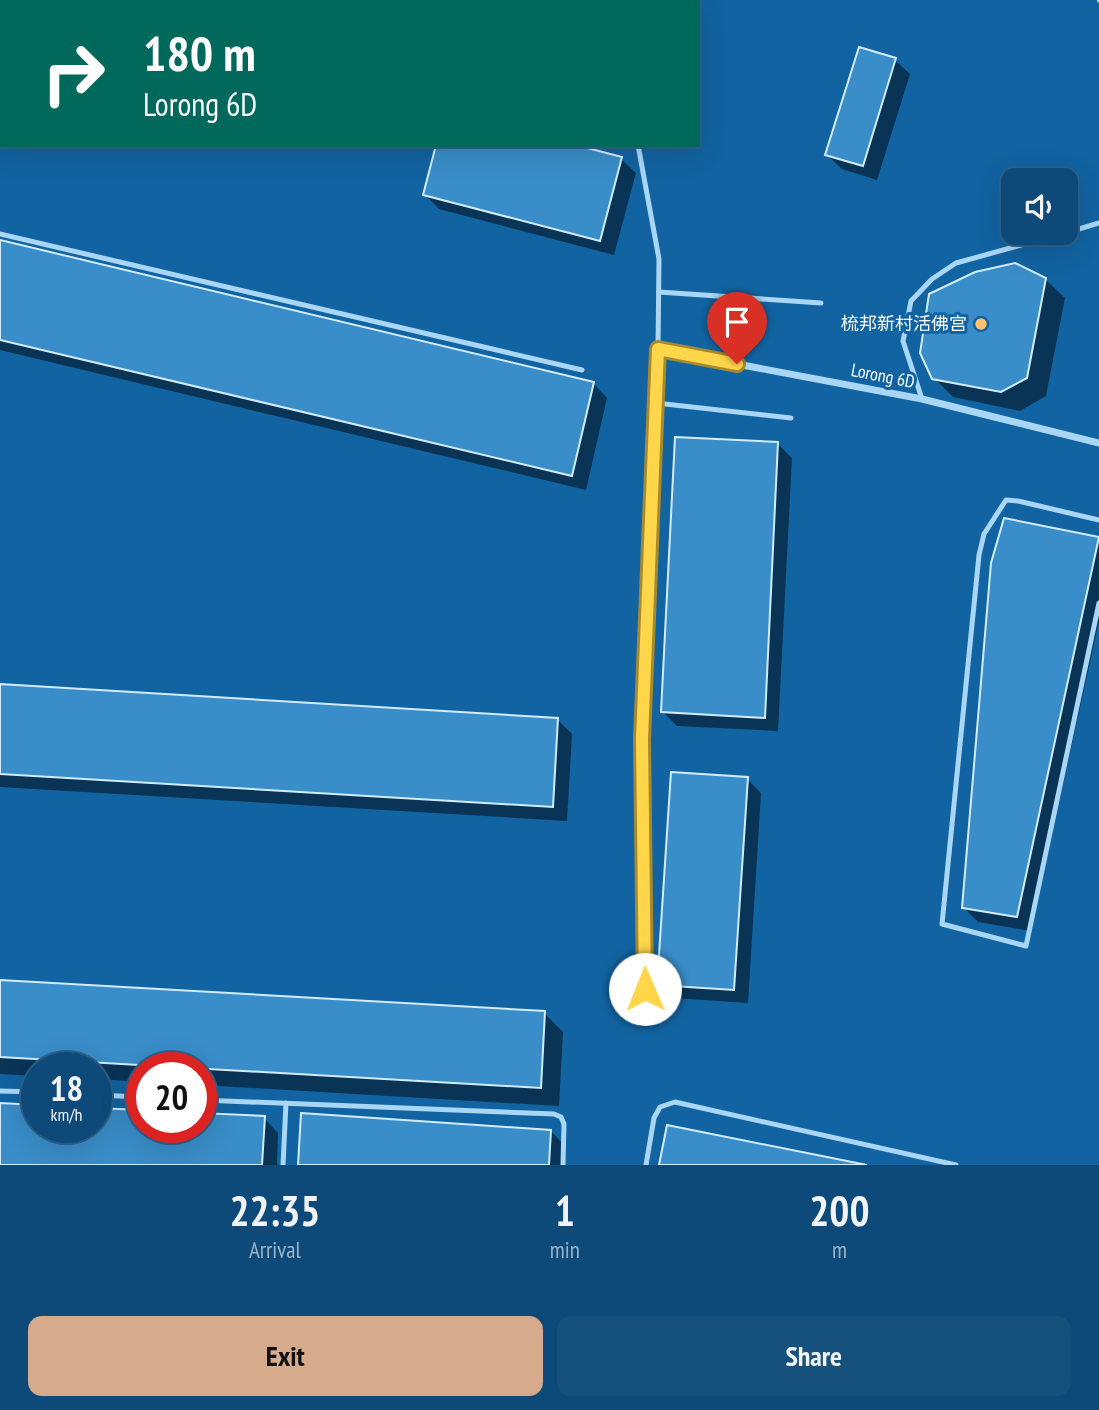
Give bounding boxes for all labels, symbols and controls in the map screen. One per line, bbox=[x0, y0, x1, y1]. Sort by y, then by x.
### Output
text: 180 m bbox=[143, 21, 256, 85]
icon: right bbox=[28, 28, 119, 119]
text: Lorong 6D bbox=[143, 83, 257, 125]
map controls bbox=[1001, 168, 1078, 245]
button: sound bbox=[1001, 168, 1078, 245]
pin bbox=[707, 292, 767, 364]
icon: arrive bbox=[718, 303, 756, 341]
place label: 梳邦新村活佛宫 bbox=[841, 312, 967, 335]
marker: 梳邦新村活佛宫 bbox=[973, 316, 989, 332]
street label: Lorong 6D bbox=[849, 358, 917, 393]
position arrow bbox=[608, 952, 682, 1026]
speed limit sign: 20 bbox=[126, 1052, 217, 1143]
text: 18 bbox=[50, 1065, 83, 1111]
text: km/h bbox=[51, 1103, 82, 1126]
text: 22:35 bbox=[229, 1183, 320, 1238]
text: 1 bbox=[555, 1183, 575, 1238]
text: 200 bbox=[809, 1183, 870, 1238]
text: Arrival bbox=[249, 1235, 301, 1264]
text: min bbox=[550, 1235, 580, 1264]
text: m bbox=[832, 1235, 847, 1264]
button: Exit bbox=[28, 1316, 543, 1396]
button: Share bbox=[557, 1316, 1071, 1396]

